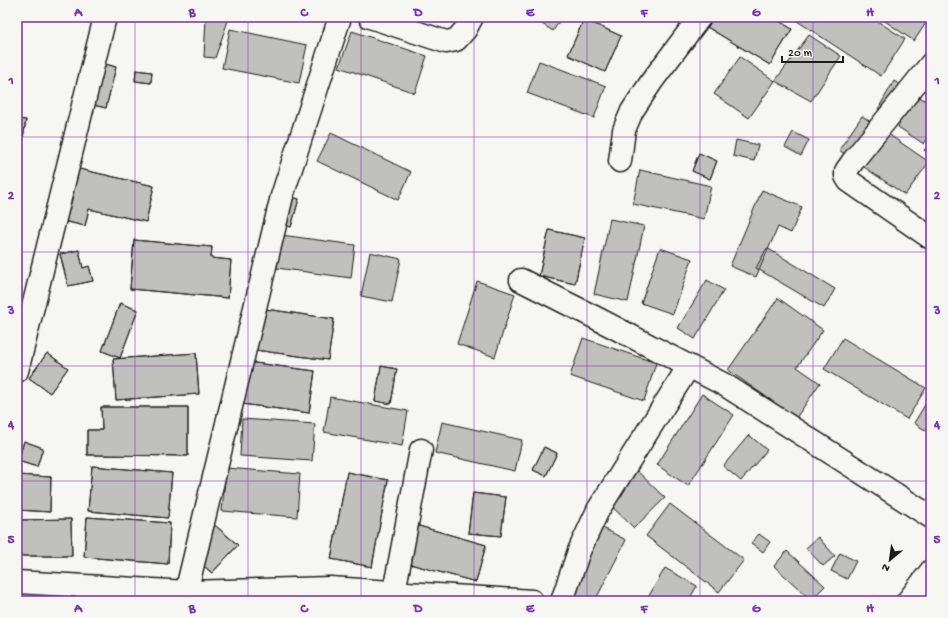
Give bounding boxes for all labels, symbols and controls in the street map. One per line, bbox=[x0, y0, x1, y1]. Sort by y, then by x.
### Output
text: A bbox=[73, 6, 83, 21]
text: B bbox=[188, 6, 197, 21]
text: C bbox=[299, 6, 309, 21]
text: D bbox=[413, 6, 423, 21]
text: E bbox=[526, 6, 535, 21]
text: F bbox=[640, 6, 649, 21]
text: G bbox=[752, 6, 761, 21]
text: H bbox=[866, 6, 874, 21]
scale bar bbox=[782, 38, 843, 64]
text: 20 m bbox=[788, 47, 813, 61]
text: 1 bbox=[7, 74, 14, 89]
text: 1 bbox=[933, 74, 940, 89]
text: 2 bbox=[8, 189, 15, 204]
text: 2 bbox=[934, 189, 941, 204]
text: 3 bbox=[7, 304, 15, 319]
text: 3 bbox=[933, 304, 941, 319]
text: 4 bbox=[7, 418, 15, 433]
text: 4 bbox=[933, 418, 941, 433]
text: 5 bbox=[8, 533, 15, 548]
text: 5 bbox=[934, 533, 941, 548]
north arrow bbox=[870, 540, 910, 580]
text: N bbox=[880, 560, 892, 574]
text: A bbox=[73, 602, 83, 617]
text: B bbox=[188, 602, 197, 617]
text: C bbox=[299, 602, 309, 617]
text: D bbox=[413, 602, 423, 617]
text: E bbox=[526, 602, 535, 617]
text: F bbox=[640, 602, 649, 617]
text: G bbox=[752, 602, 761, 617]
text: H bbox=[866, 602, 874, 617]

